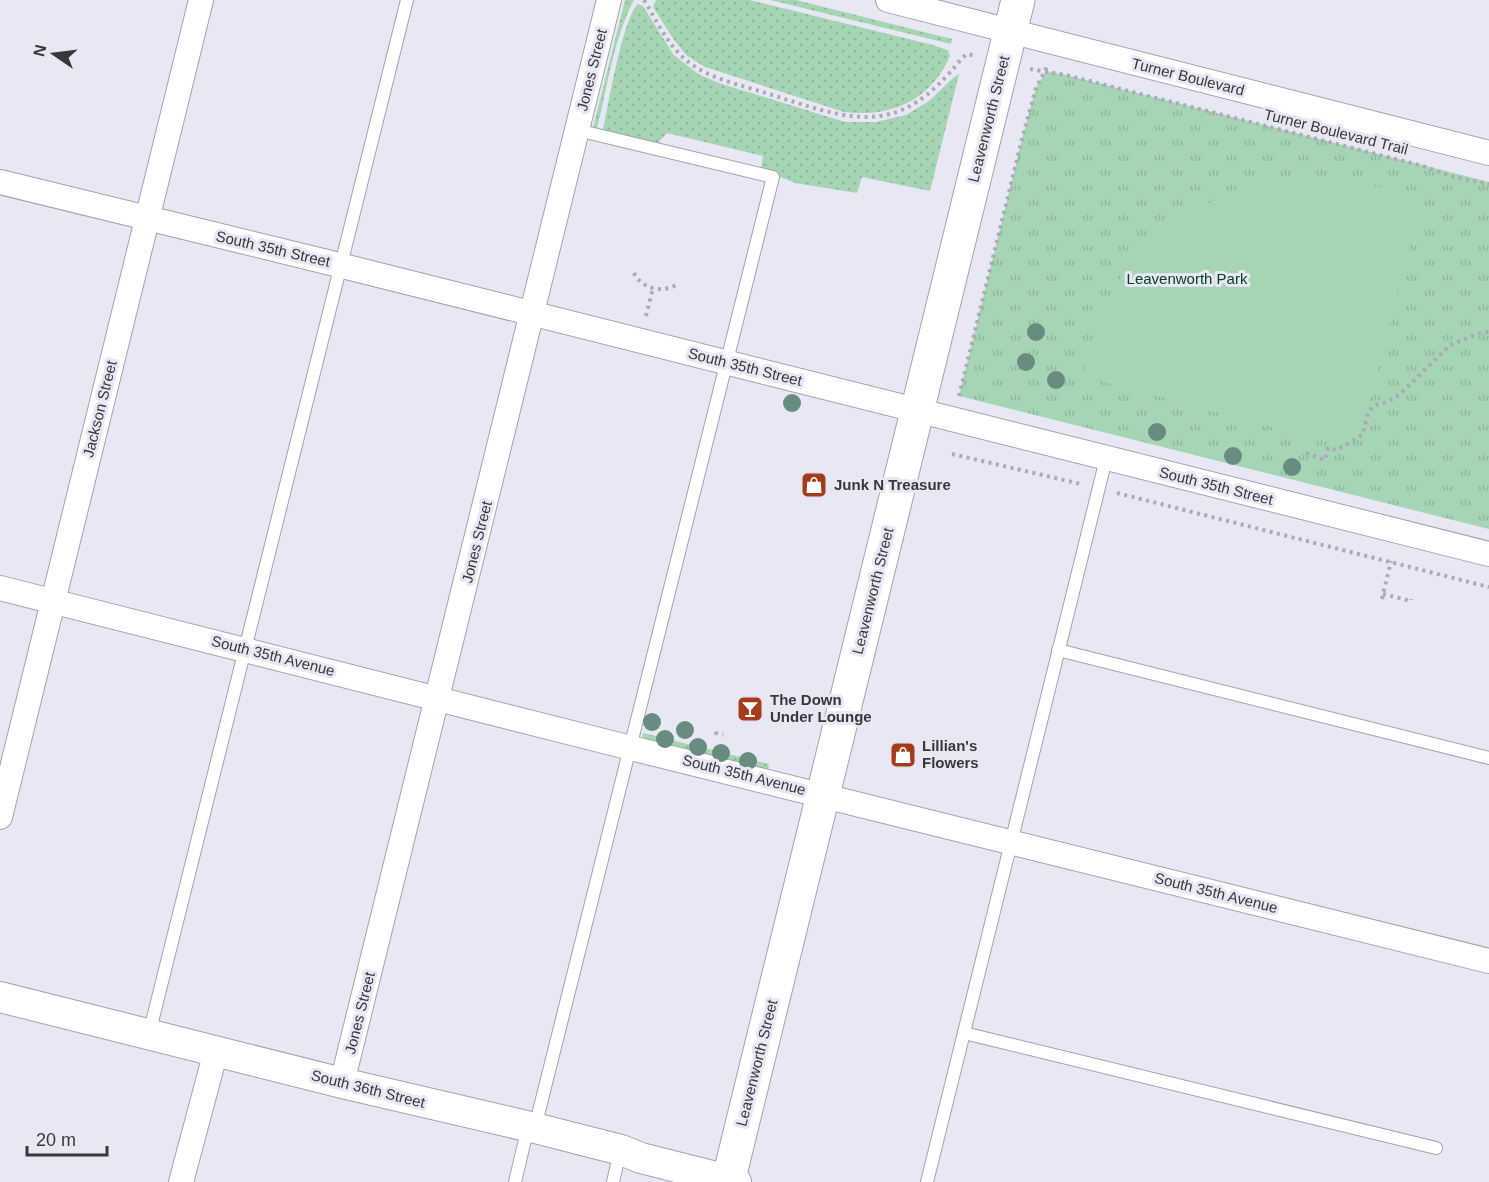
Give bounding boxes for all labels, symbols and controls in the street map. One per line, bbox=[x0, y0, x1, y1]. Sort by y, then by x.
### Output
north arrow bbox=[24, 24, 84, 84]
street label: Jones Street bbox=[573, 26, 610, 113]
text: N bbox=[30, 43, 50, 58]
street label: Leavenworth Street bbox=[965, 53, 1013, 184]
street label: Turner Boulevard bbox=[1130, 54, 1246, 99]
street label: Turner Boulevard Trail bbox=[1262, 105, 1410, 158]
street label: South 35th Street bbox=[214, 227, 333, 270]
park label: Leavenworth Park bbox=[1127, 270, 1248, 287]
street label: South 35th Street bbox=[686, 344, 805, 389]
street label: Jackson Street bbox=[79, 358, 120, 459]
street label: South 35th Street bbox=[1157, 463, 1276, 508]
shop icon: Junk N Treasure bbox=[799, 470, 829, 500]
place label: Junk N Treasure bbox=[834, 476, 951, 493]
street label: Jones Street bbox=[458, 498, 495, 585]
street label: Leavenworth Street bbox=[849, 525, 897, 656]
street label: South 35th Avenue bbox=[210, 632, 337, 679]
place label: The Down Under Lounge bbox=[770, 691, 872, 725]
bar icon: The Down Under Lounge bbox=[735, 694, 765, 724]
place label: Lillian's Flowers bbox=[922, 737, 979, 771]
shop icon: Lillian's Flowers bbox=[888, 740, 918, 770]
street label: South 35th Avenue bbox=[681, 751, 808, 798]
street label: South 35th Avenue bbox=[1153, 869, 1280, 916]
street label: Jones Street bbox=[341, 969, 378, 1056]
street label: Leavenworth Street bbox=[733, 997, 781, 1128]
street label: South 36th Street bbox=[309, 1066, 428, 1111]
scale bar bbox=[27, 1119, 106, 1157]
text: 20 m bbox=[36, 1130, 76, 1150]

